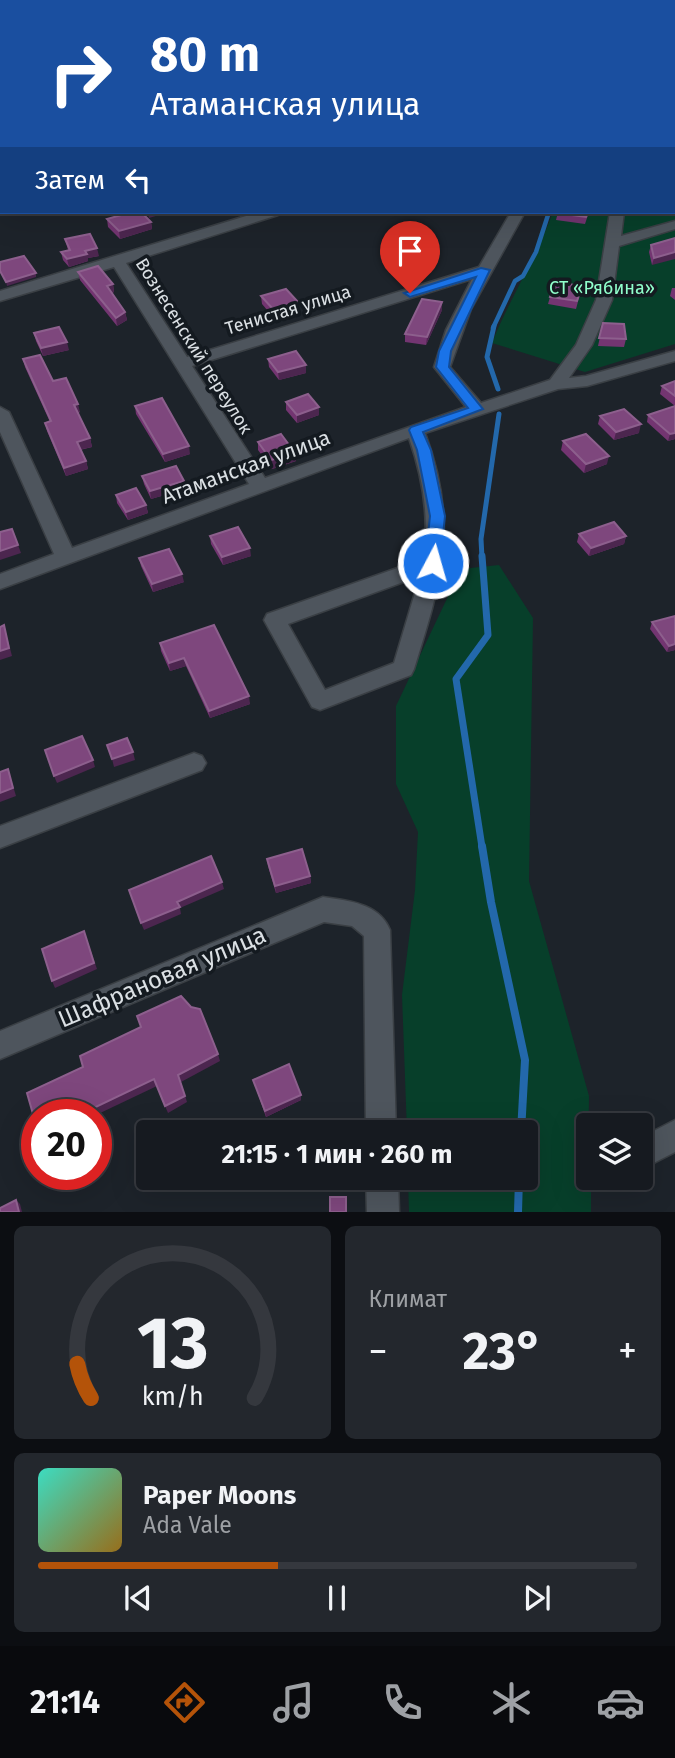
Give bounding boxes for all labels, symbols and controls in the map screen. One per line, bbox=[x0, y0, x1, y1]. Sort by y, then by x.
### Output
text: 80 m bbox=[150, 25, 260, 84]
icon: right bbox=[35, 28, 126, 119]
text: Атаманская улица bbox=[150, 85, 421, 123]
icon: left bbox=[119, 161, 157, 199]
text: Затем bbox=[35, 165, 105, 196]
pin bbox=[380, 221, 440, 293]
icon: arrive bbox=[391, 232, 429, 270]
street label: Вознесенский переулок bbox=[131, 254, 258, 439]
park label: СТ «Рябина» bbox=[549, 277, 655, 299]
street label: Тенистая улица bbox=[223, 280, 353, 340]
street label: Атаманская улица bbox=[158, 424, 334, 510]
position arrow bbox=[396, 526, 470, 600]
street label: Шафрановая улица bbox=[54, 921, 270, 1033]
speed limit sign: 20 bbox=[21, 1099, 112, 1190]
map controls bbox=[576, 1113, 653, 1190]
button: layers bbox=[576, 1113, 653, 1190]
text: 21:15 · 1 мин · 260 m bbox=[221, 1139, 453, 1170]
text: Климат bbox=[369, 1285, 447, 1313]
text: 13 bbox=[136, 1301, 208, 1388]
text: 23° bbox=[462, 1320, 543, 1383]
text: − bbox=[369, 1328, 388, 1374]
text: + bbox=[618, 1328, 637, 1374]
text: km/h bbox=[141, 1382, 203, 1412]
text: Paper Moons bbox=[143, 1480, 296, 1511]
text: Ada Vale bbox=[143, 1511, 232, 1539]
icon: previous bbox=[119, 1579, 157, 1617]
icon: pause bbox=[318, 1579, 356, 1617]
icon: next bbox=[518, 1579, 556, 1617]
icon: directions bbox=[160, 1678, 209, 1727]
icon: music bbox=[269, 1678, 318, 1727]
icon: phone bbox=[378, 1678, 427, 1727]
icon: climate bbox=[487, 1678, 536, 1727]
icon: car bbox=[596, 1678, 645, 1727]
text: 21:14 bbox=[30, 1683, 100, 1721]

